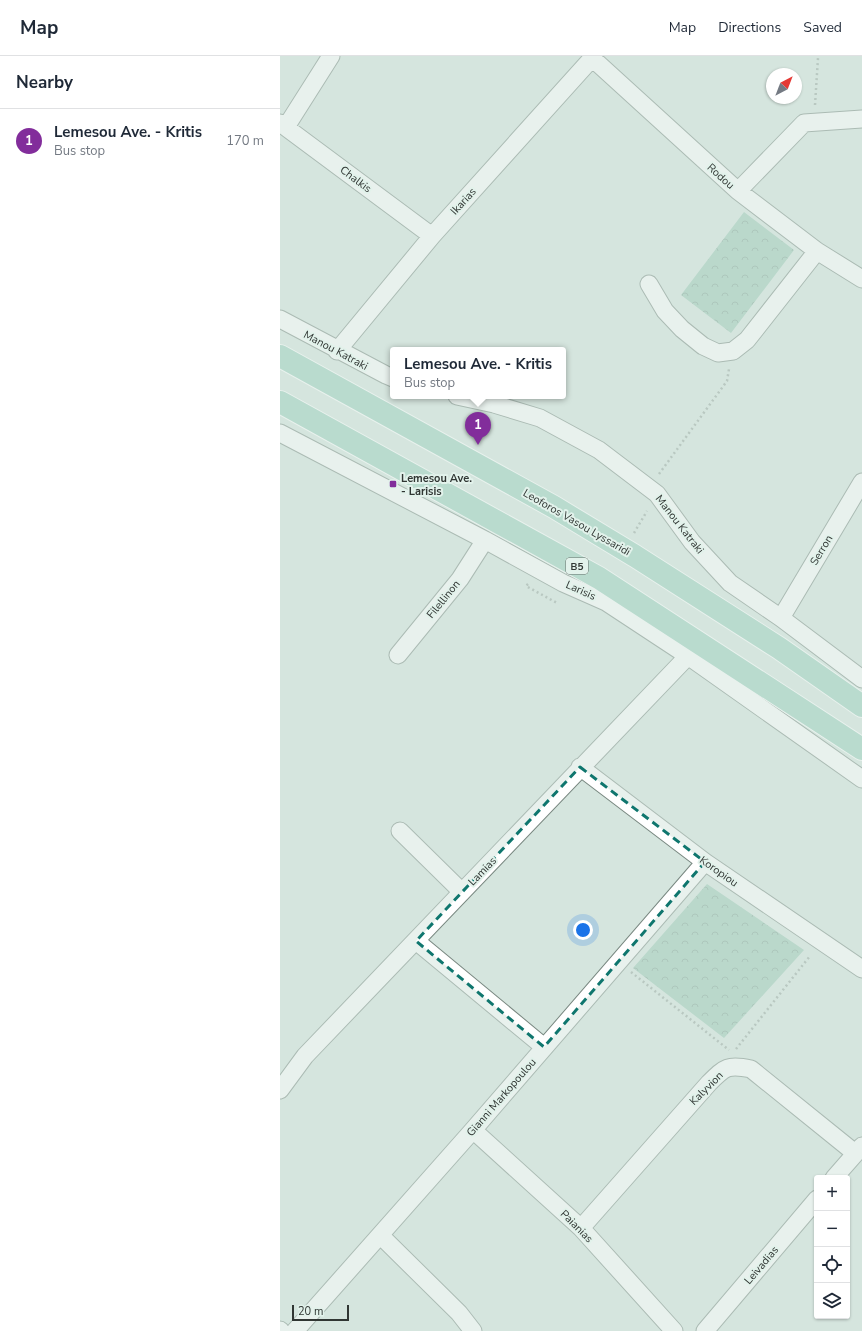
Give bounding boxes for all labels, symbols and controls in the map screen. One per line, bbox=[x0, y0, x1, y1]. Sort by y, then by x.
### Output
text: Map bbox=[20, 15, 58, 41]
text: Map bbox=[669, 18, 696, 37]
text: Directions bbox=[718, 18, 781, 37]
text: Saved bbox=[803, 18, 842, 37]
north arrow bbox=[766, 68, 802, 104]
text: Nearby bbox=[16, 71, 73, 94]
text: Lemesou Ave. - Kritis bbox=[54, 122, 202, 142]
text: 1 bbox=[25, 132, 33, 150]
text: 170 m bbox=[226, 132, 264, 150]
text: Bus stop bbox=[54, 142, 105, 160]
street label: Rodou bbox=[704, 160, 738, 193]
street label: Chalkis bbox=[337, 163, 375, 196]
street label: Ikarias bbox=[447, 185, 480, 218]
street label: Manou Katraki bbox=[301, 327, 371, 374]
popup bbox=[390, 347, 566, 399]
text: Lemesou Ave. - Kritis bbox=[404, 354, 552, 374]
text: Bus stop bbox=[404, 374, 455, 392]
pin: 1 bbox=[465, 412, 491, 445]
place label: Lemesou Ave. - Larisis bbox=[401, 471, 472, 499]
marker: Lemesou Ave. - Larisis bbox=[388, 479, 398, 489]
street label: Leoforos Vasou Lyssaridi bbox=[520, 486, 633, 559]
street label: Manou Katraki bbox=[652, 492, 707, 557]
street label: Serron bbox=[807, 532, 836, 568]
road number: B5 bbox=[566, 558, 588, 574]
street label: Filellinon bbox=[423, 577, 463, 622]
street label: Larisis bbox=[563, 577, 598, 604]
street label: Koropiou bbox=[696, 853, 741, 890]
street label: Lamias bbox=[465, 854, 500, 889]
your location bbox=[573, 920, 593, 940]
street label: Gianni Markopoulou bbox=[463, 1055, 540, 1140]
street label: Kalyvion bbox=[686, 1068, 727, 1109]
map controls bbox=[814, 1175, 850, 1319]
button: + bbox=[814, 1175, 850, 1211]
street label: Paianias bbox=[557, 1207, 596, 1246]
button: − bbox=[814, 1211, 850, 1247]
street label: Leivadias bbox=[741, 1243, 782, 1288]
button: locate bbox=[814, 1247, 850, 1283]
button: layers bbox=[814, 1283, 850, 1319]
scale bar bbox=[292, 1303, 349, 1322]
text: 20 m bbox=[298, 1304, 323, 1319]

